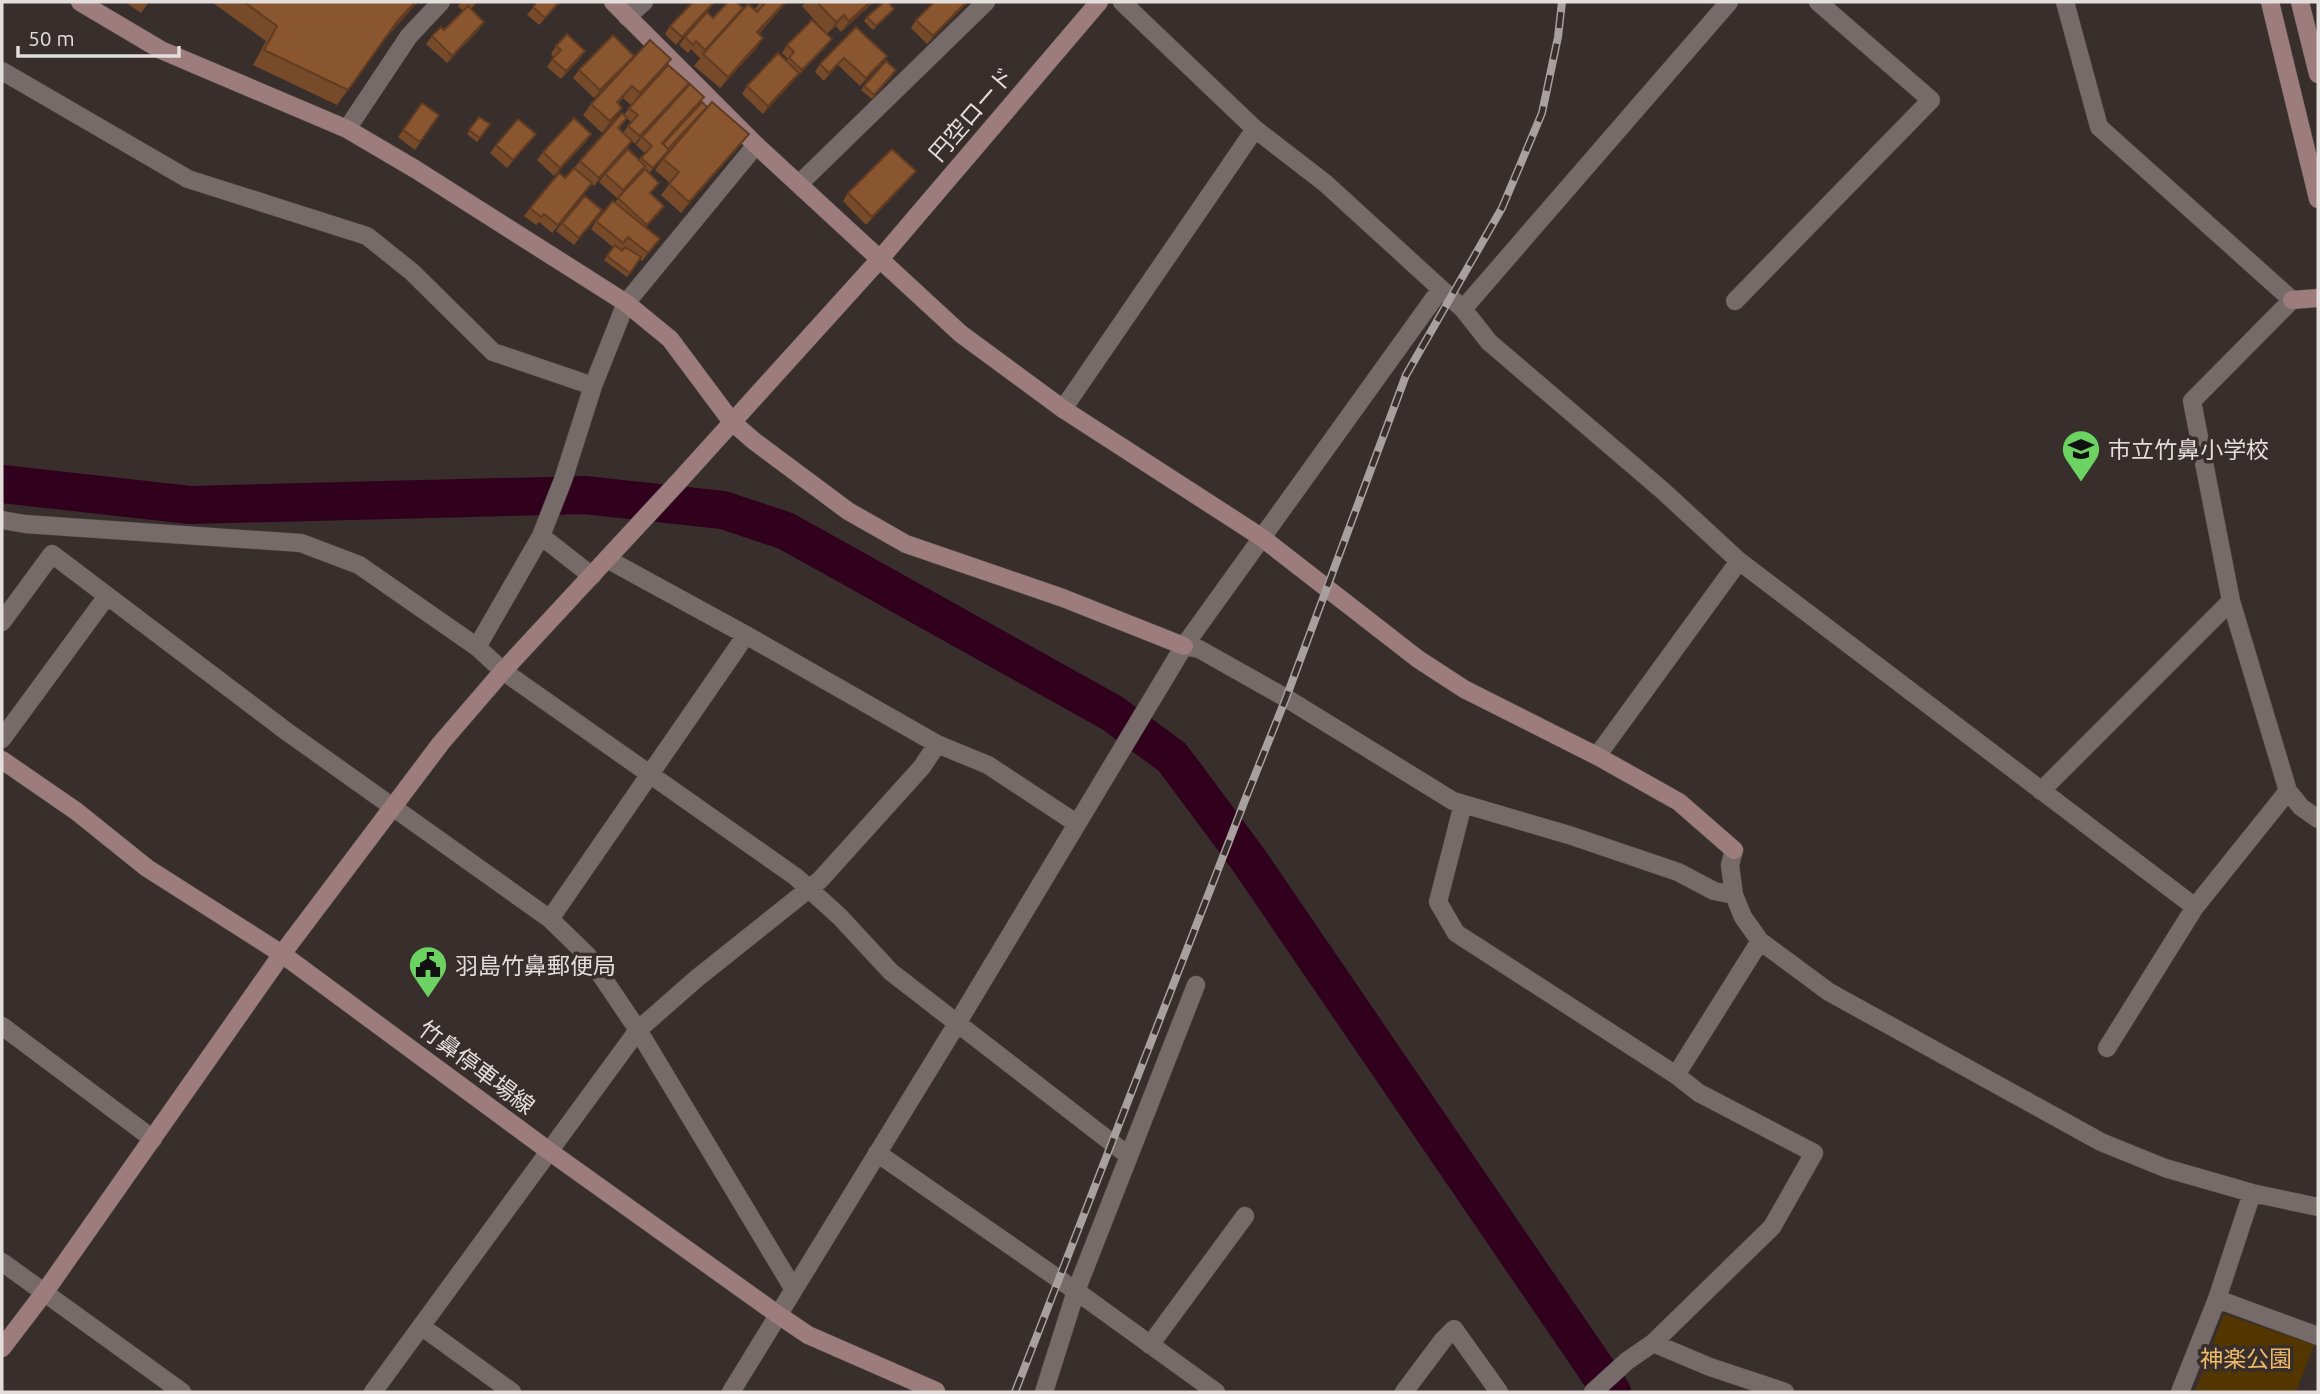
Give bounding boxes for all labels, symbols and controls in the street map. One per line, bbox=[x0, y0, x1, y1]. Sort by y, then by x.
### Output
scale bar bbox=[18, 14, 178, 58]
text: 50 m bbox=[28, 26, 75, 50]
street label: 円空ロード bbox=[924, 62, 1018, 166]
school or university icon: 市立竹鼻小学校 bbox=[2060, 428, 2102, 483]
place label: 市立竹鼻小学校 bbox=[2108, 437, 2269, 462]
public building icon: 羽島竹鼻郵便局 bbox=[407, 944, 449, 999]
place label: 羽島竹鼻郵便局 bbox=[455, 953, 616, 978]
street label: 竹鼻停車場線 bbox=[414, 1015, 540, 1119]
park label: 神楽公園 bbox=[2200, 1346, 2292, 1371]

